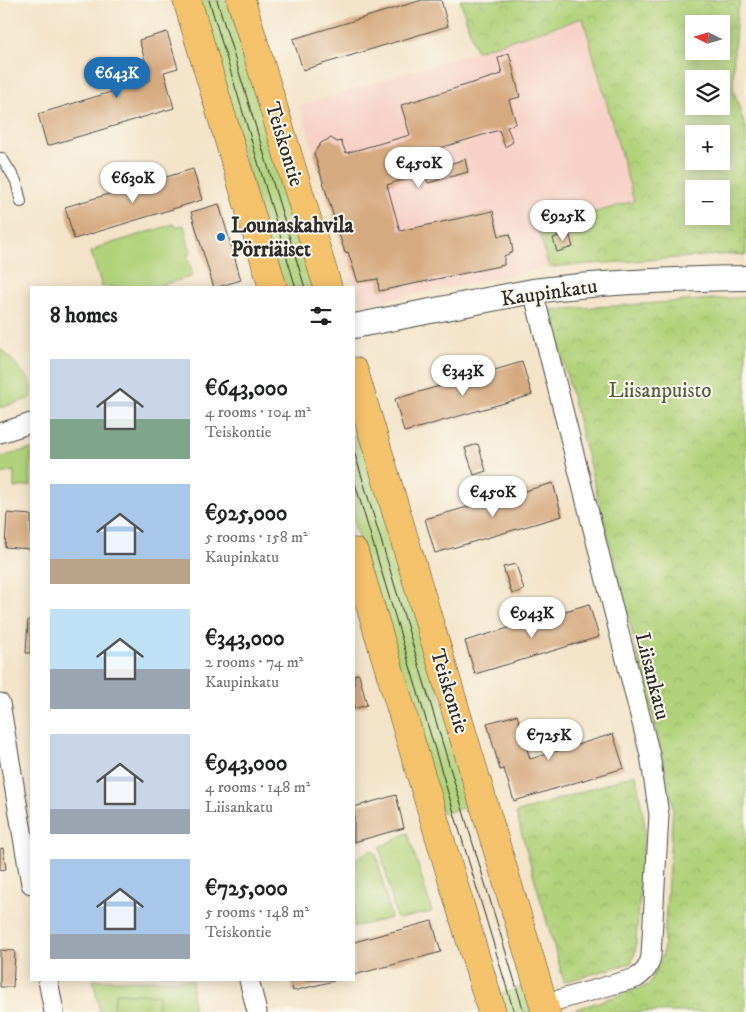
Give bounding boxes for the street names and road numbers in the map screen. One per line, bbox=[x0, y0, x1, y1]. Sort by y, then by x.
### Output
street label: Teiskontie bbox=[259, 99, 309, 190]
street label: Kaupinkatu bbox=[499, 273, 599, 313]
street label: Liisankatu bbox=[629, 630, 675, 723]
street label: Teiskontie bbox=[424, 646, 474, 737]

